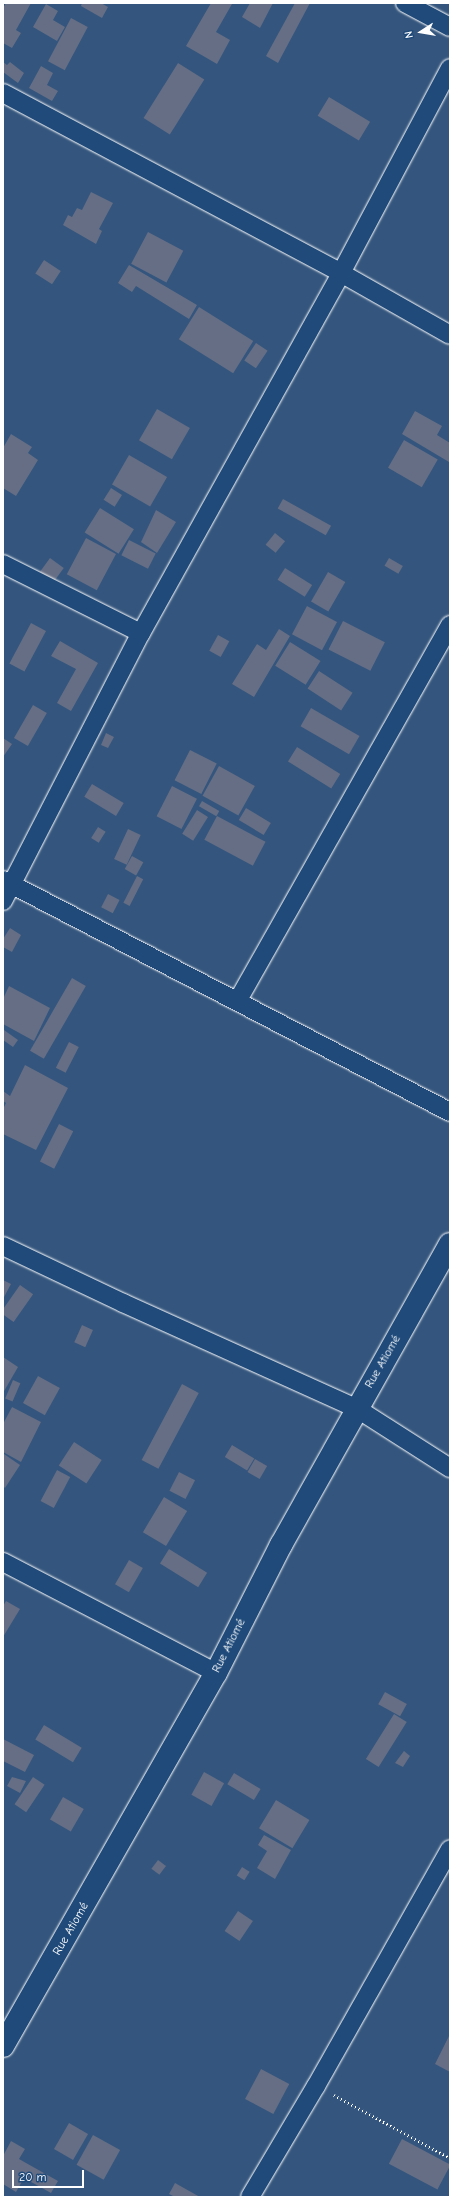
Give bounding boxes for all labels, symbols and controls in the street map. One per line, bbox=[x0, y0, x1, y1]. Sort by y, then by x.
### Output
north arrow bbox=[401, 12, 441, 52]
text: N bbox=[402, 30, 416, 39]
street label: Rue Atiomé bbox=[362, 1333, 404, 1391]
street label: Rue Atiomé bbox=[209, 1617, 249, 1675]
street label: Rue Atiomé bbox=[50, 1900, 92, 1958]
scale bar bbox=[14, 2162, 86, 2188]
text: 20 m bbox=[19, 2170, 47, 2184]

